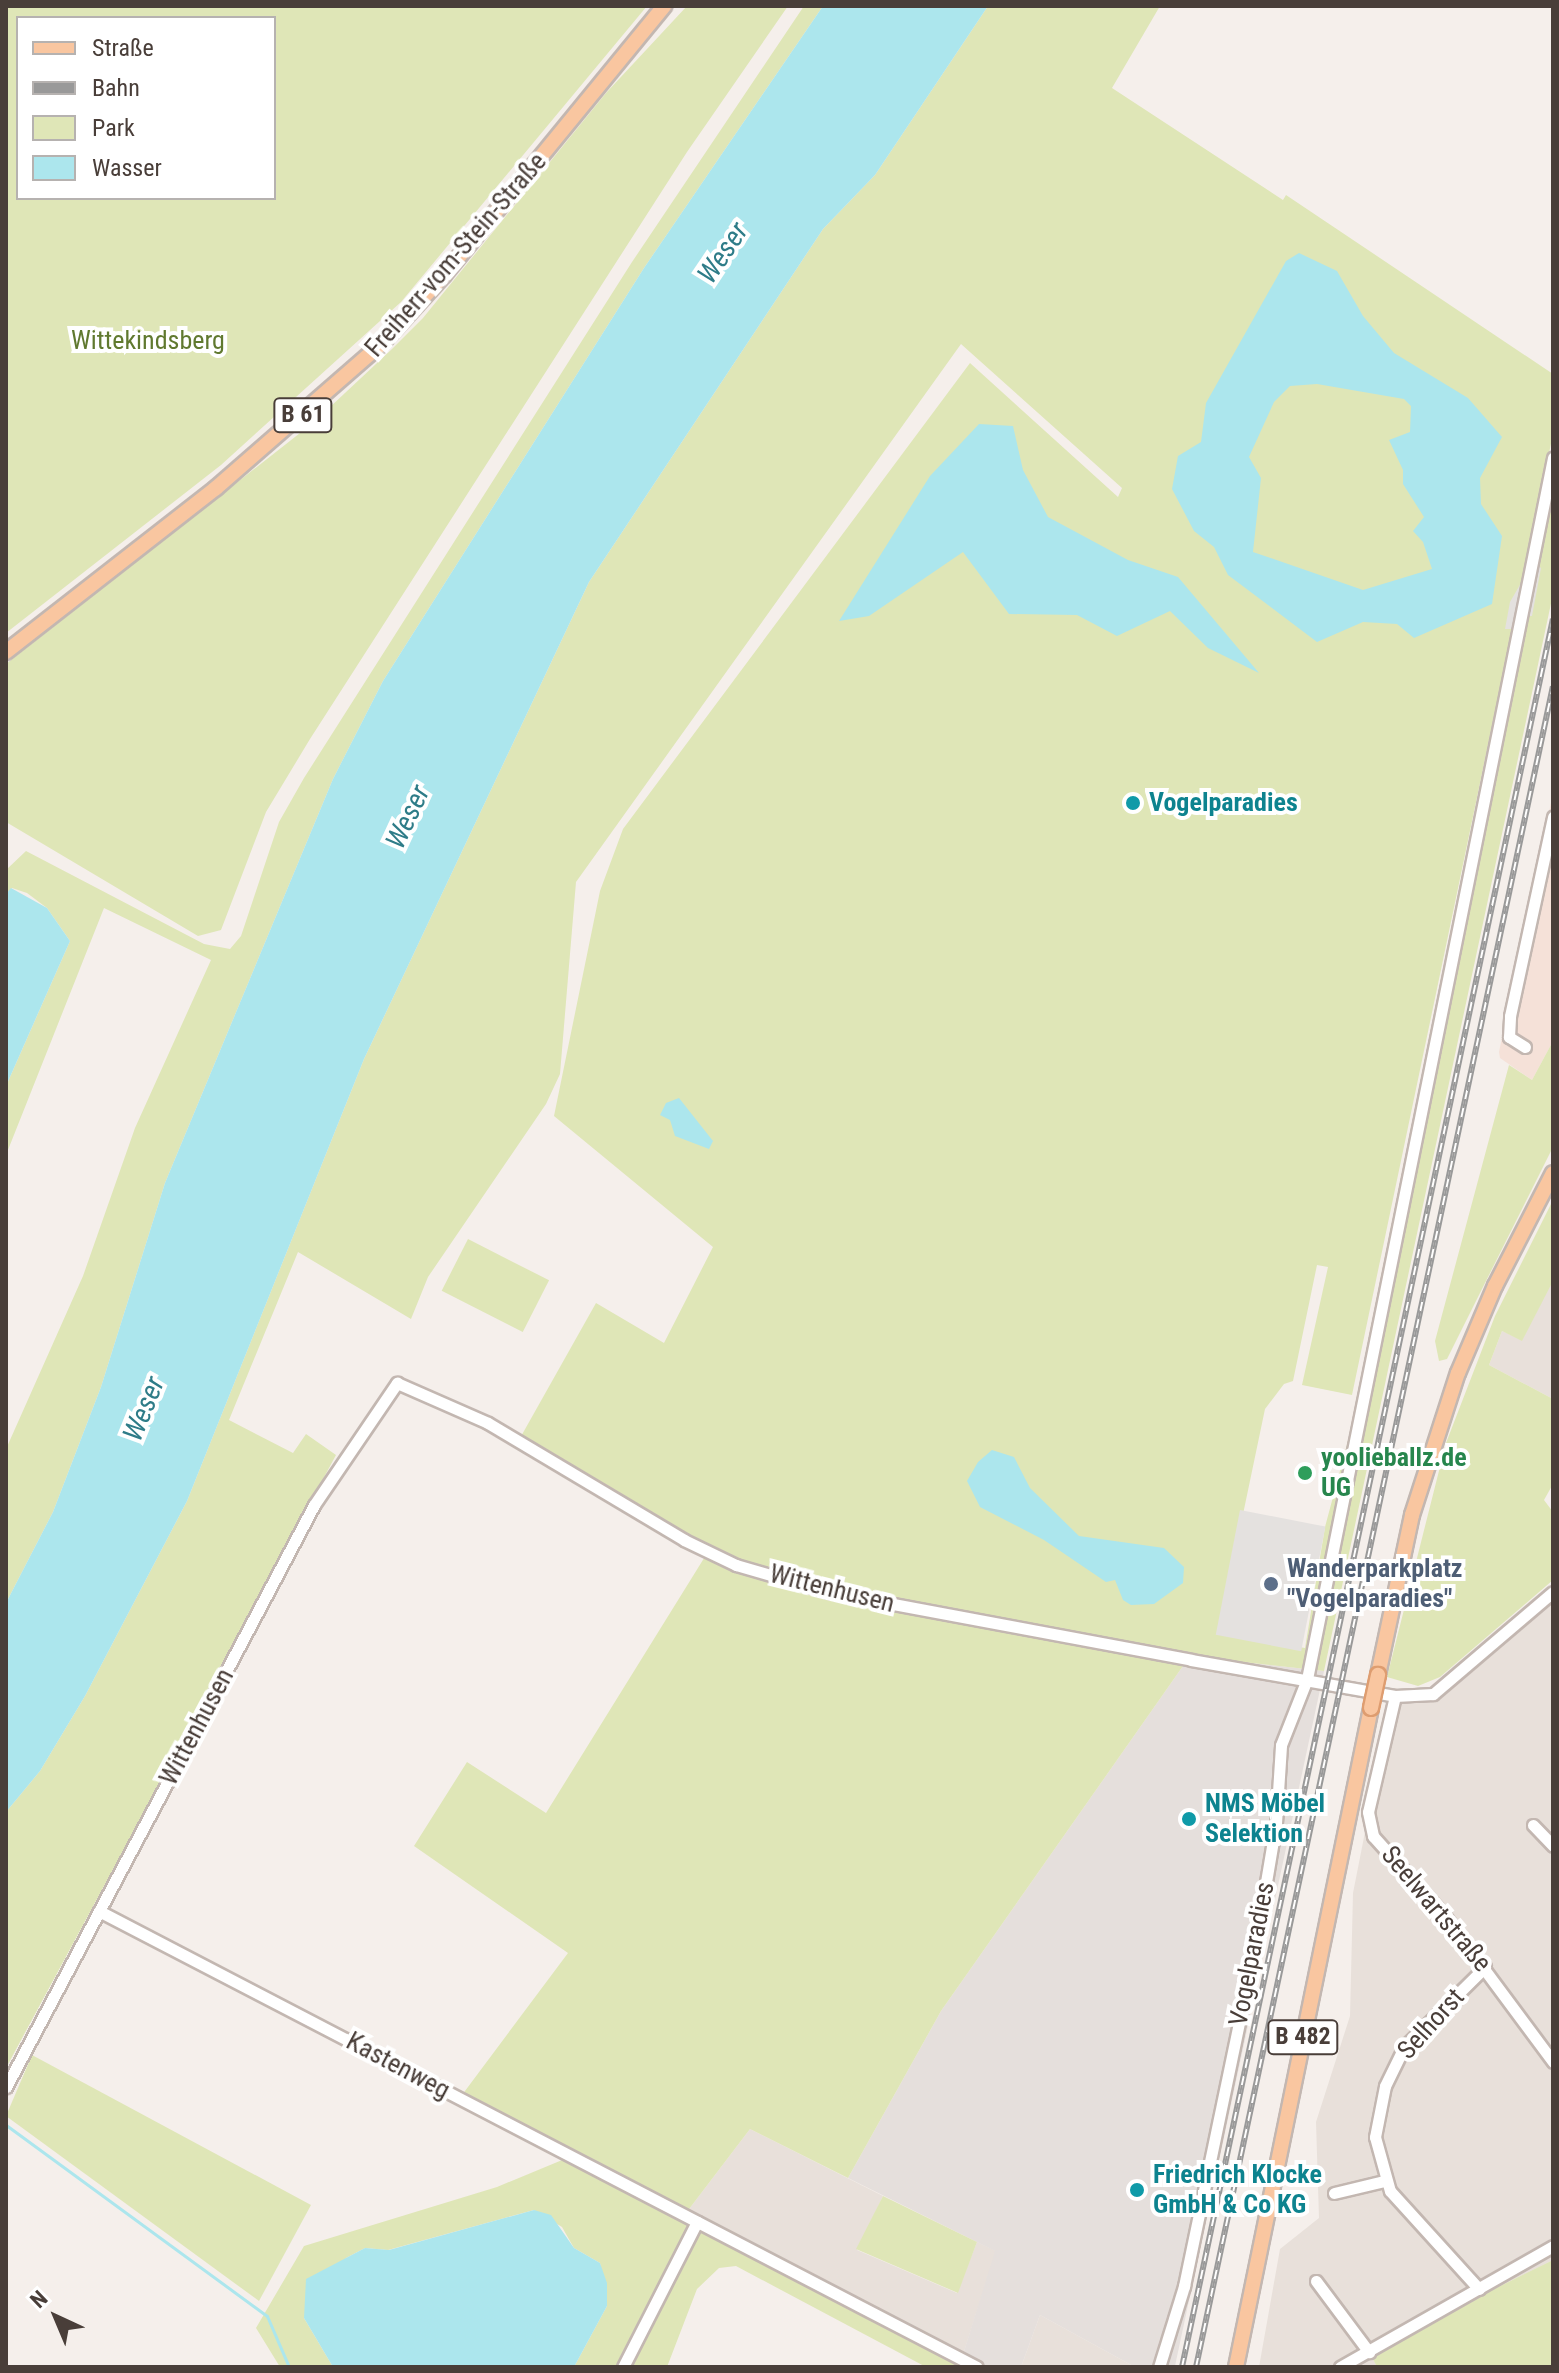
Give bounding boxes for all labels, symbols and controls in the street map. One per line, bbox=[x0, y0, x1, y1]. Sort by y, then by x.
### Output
legend bbox=[16, 16, 276, 200]
text: Straße bbox=[92, 34, 154, 62]
text: Bahn bbox=[92, 74, 140, 102]
text: Park bbox=[92, 114, 135, 142]
street label: Freiherr-vom-Stein-Straße bbox=[359, 147, 553, 363]
text: Wasser bbox=[92, 154, 162, 182]
water label: Weser bbox=[691, 216, 755, 290]
park label: Wittekindsberg bbox=[71, 325, 225, 357]
road number: B 61 bbox=[273, 395, 333, 435]
water label: Weser bbox=[379, 780, 437, 854]
place label: Vogelparadies bbox=[1149, 787, 1298, 819]
marker: Vogelparadies bbox=[1124, 794, 1142, 812]
water label: Weser bbox=[116, 1372, 172, 1446]
place label: yoolieballz.de UG bbox=[1321, 1442, 1467, 1504]
marker: yoolieballz.de UG bbox=[1296, 1464, 1314, 1482]
place label: Wanderparkplatz "Vogelparadies" bbox=[1287, 1553, 1463, 1614]
street label: Wittenhusen bbox=[766, 1558, 898, 1620]
marker: Wanderparkplatz "Vogelparadies" bbox=[1262, 1575, 1280, 1593]
street label: Wittenhusen bbox=[153, 1663, 241, 1791]
place label: NMS Möbel Selektion bbox=[1205, 1788, 1325, 1850]
marker: NMS Möbel Selektion bbox=[1180, 1810, 1198, 1828]
street label: Seelwartstraße bbox=[1374, 1840, 1498, 1978]
street label: Vogelparadies bbox=[1223, 1879, 1281, 2029]
street label: Selhorst bbox=[1391, 1982, 1471, 2066]
road number: B 482 bbox=[1267, 2017, 1339, 2057]
street label: Kastenweg bbox=[341, 2026, 455, 2106]
place label: Friedrich Klocke GmbH & Co KG bbox=[1153, 2159, 1322, 2220]
marker: Friedrich Klocke GmbH & Co KG bbox=[1128, 2181, 1146, 2199]
north arrow bbox=[16, 2277, 96, 2357]
text: N bbox=[25, 2286, 53, 2313]

